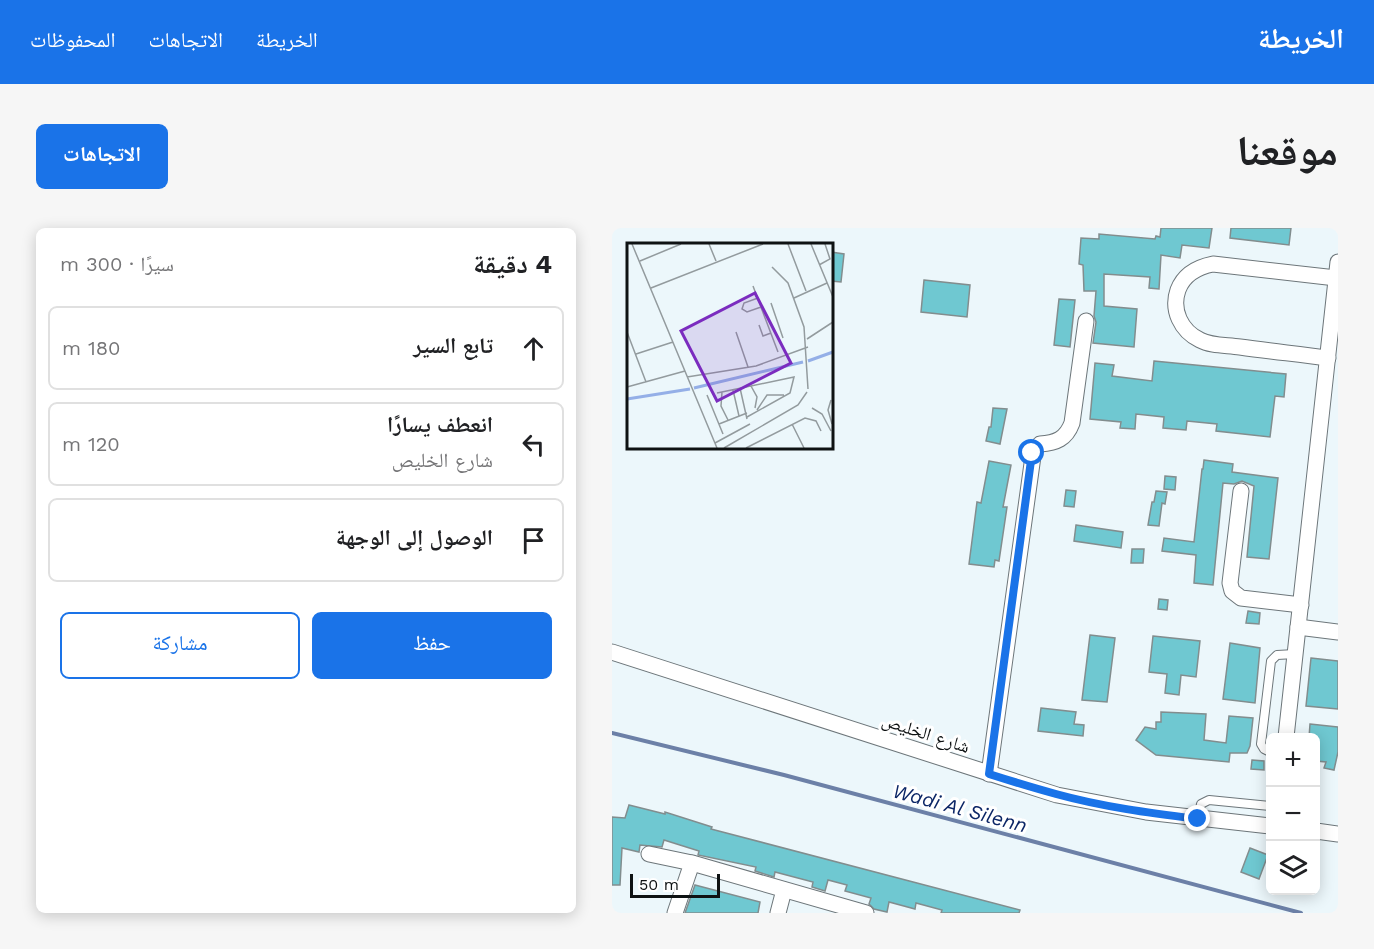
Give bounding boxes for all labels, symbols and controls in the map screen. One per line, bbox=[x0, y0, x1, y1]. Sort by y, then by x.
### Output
text: الخريطة bbox=[1258, 22, 1344, 55]
text: المحفوظات bbox=[30, 27, 115, 52]
text: الاتجاهات bbox=[148, 27, 223, 52]
text: الخريطة bbox=[256, 27, 318, 52]
button: الاتجاهات bbox=[36, 124, 168, 189]
text: موقعنا bbox=[1237, 126, 1338, 175]
inset map bbox=[627, 243, 832, 448]
text: 4 دقيقة bbox=[473, 249, 552, 279]
text: سيرًا · 300 m bbox=[60, 252, 174, 276]
icon: ahead bbox=[517, 332, 550, 365]
text: تابع السير bbox=[413, 333, 493, 358]
text: 180 m bbox=[62, 336, 120, 360]
text: انعطف يسارًا bbox=[387, 412, 493, 437]
icon: left bbox=[517, 428, 550, 461]
text: 120 m bbox=[62, 432, 120, 456]
route start bbox=[1018, 439, 1044, 465]
text: شارع الخليص bbox=[392, 448, 493, 472]
icon: arrive bbox=[517, 524, 550, 557]
text: الوصول إلى الوجهة bbox=[336, 525, 493, 550]
button: مشاركة bbox=[60, 612, 300, 679]
button: حفظ bbox=[312, 612, 552, 679]
street label: شارع الخليص bbox=[879, 709, 973, 758]
map controls bbox=[1266, 733, 1320, 895]
button: + bbox=[1266, 733, 1320, 787]
water label: Wadi Al Silenn bbox=[890, 779, 1030, 837]
button: − bbox=[1266, 787, 1320, 841]
route end bbox=[1184, 805, 1210, 831]
button: layers bbox=[1266, 841, 1320, 895]
scale bar bbox=[630, 871, 720, 898]
text: 50 m bbox=[639, 875, 679, 894]

